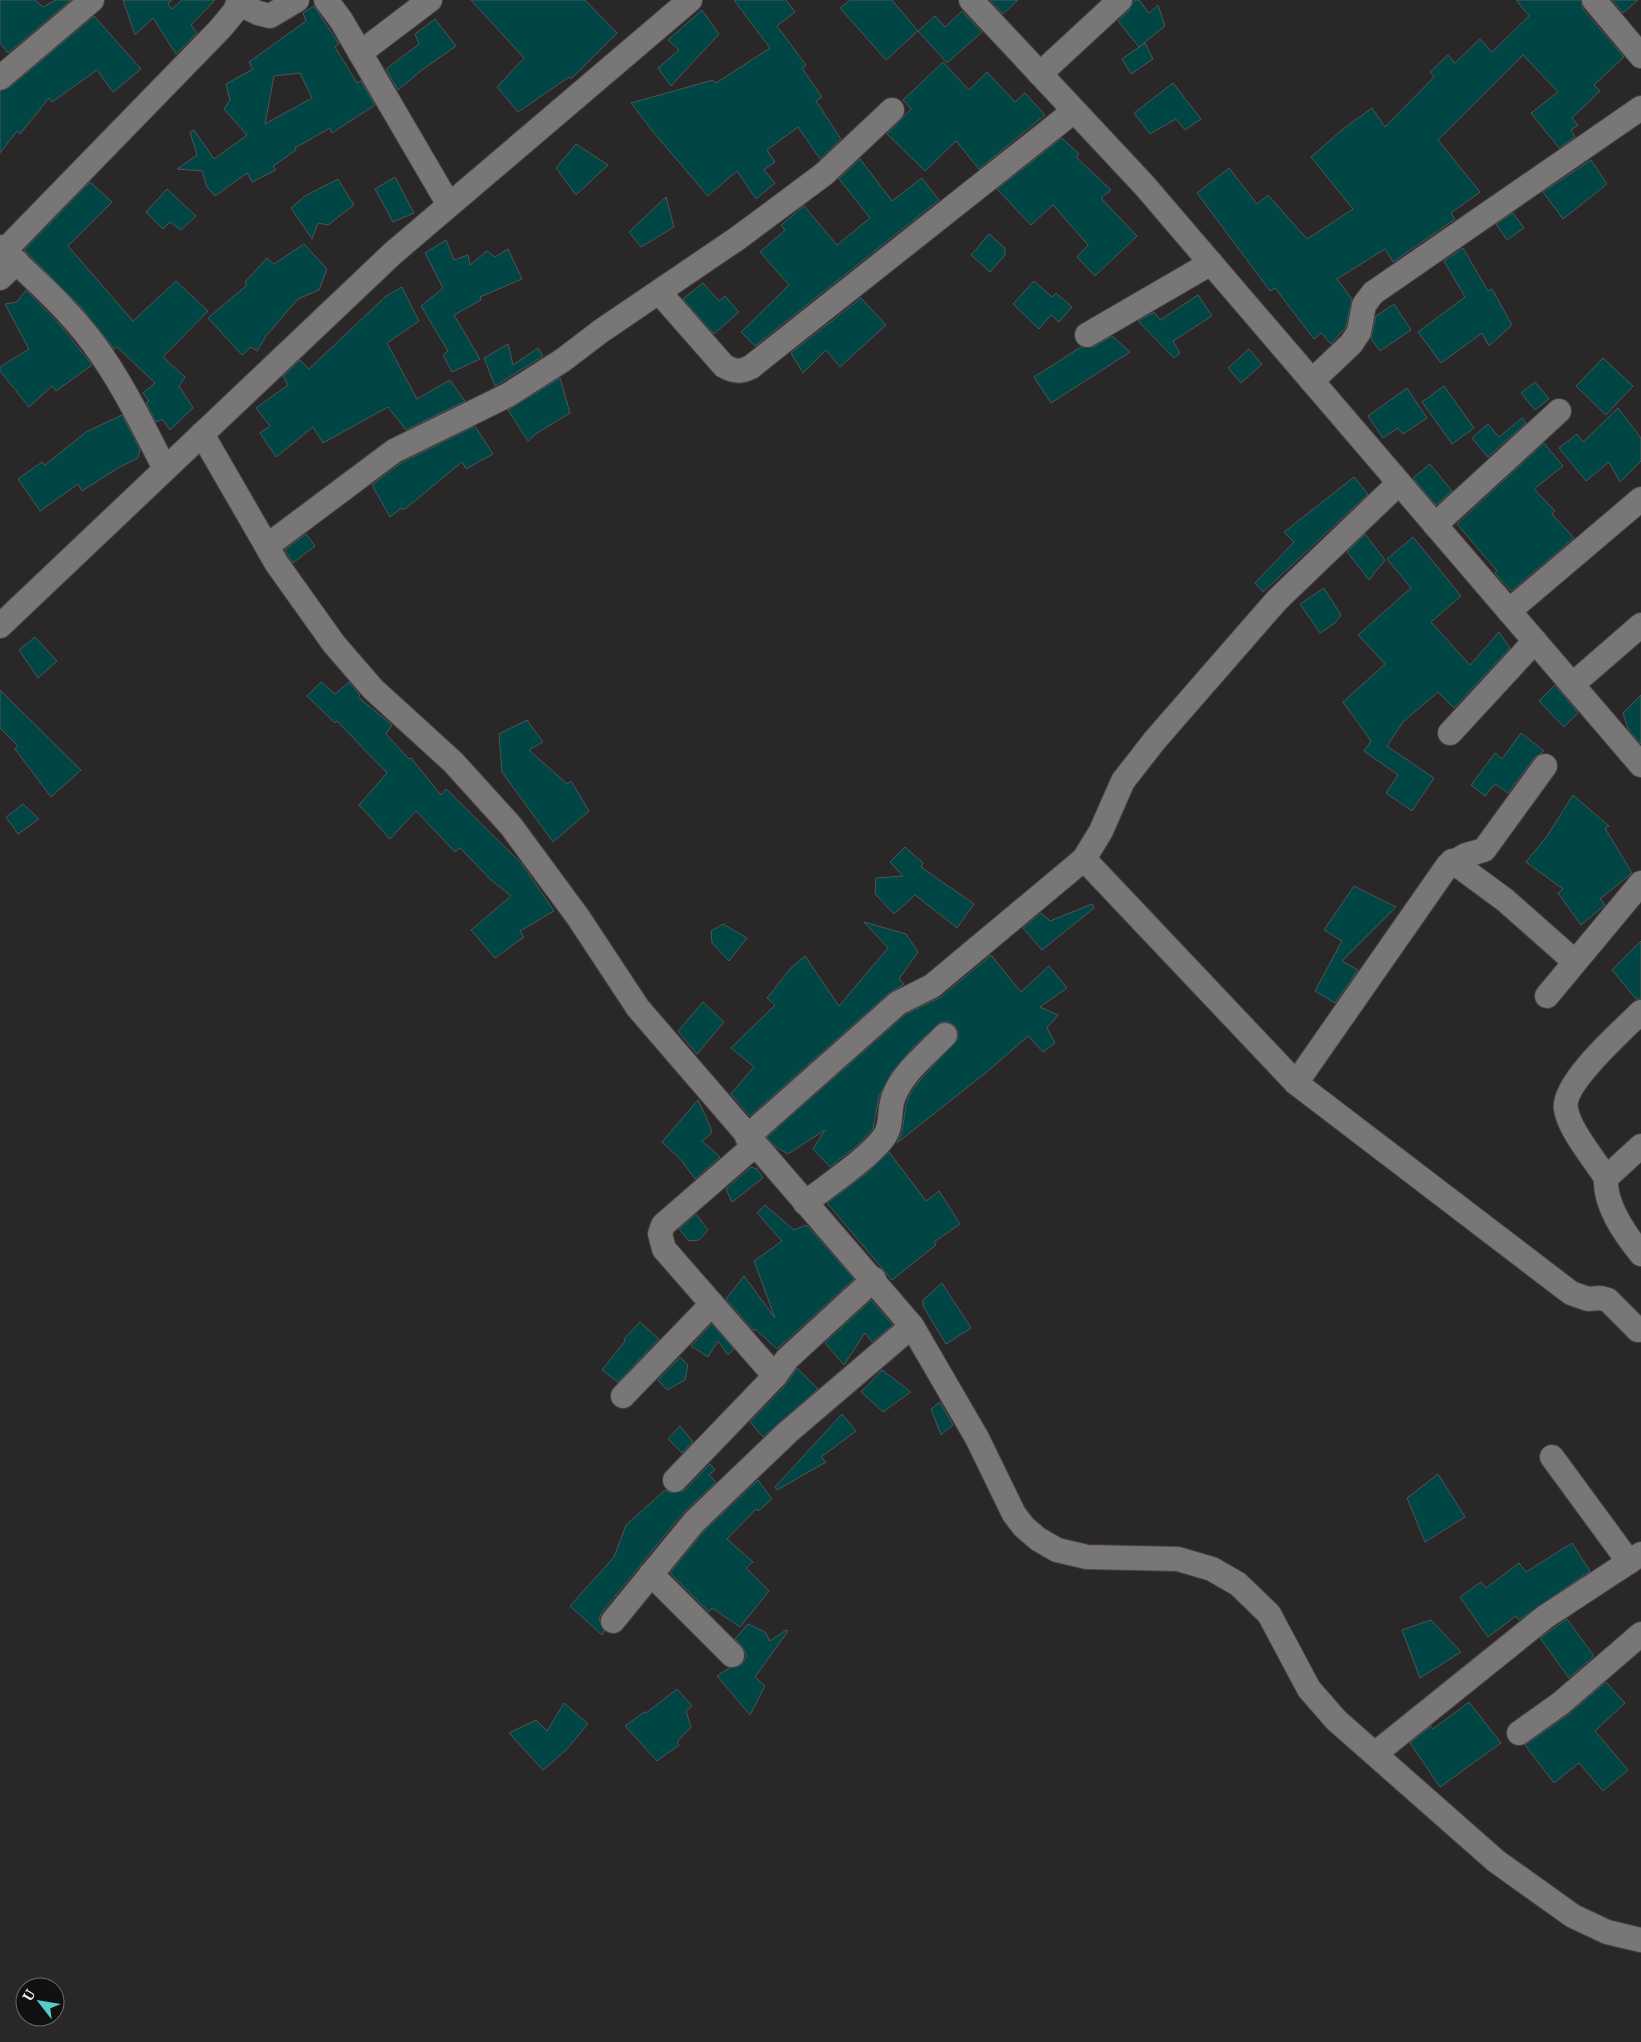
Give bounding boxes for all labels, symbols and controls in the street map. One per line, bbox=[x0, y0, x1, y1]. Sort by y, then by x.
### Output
north arrow bbox=[15, 1977, 65, 2027]
text: U bbox=[18, 1985, 40, 2004]

